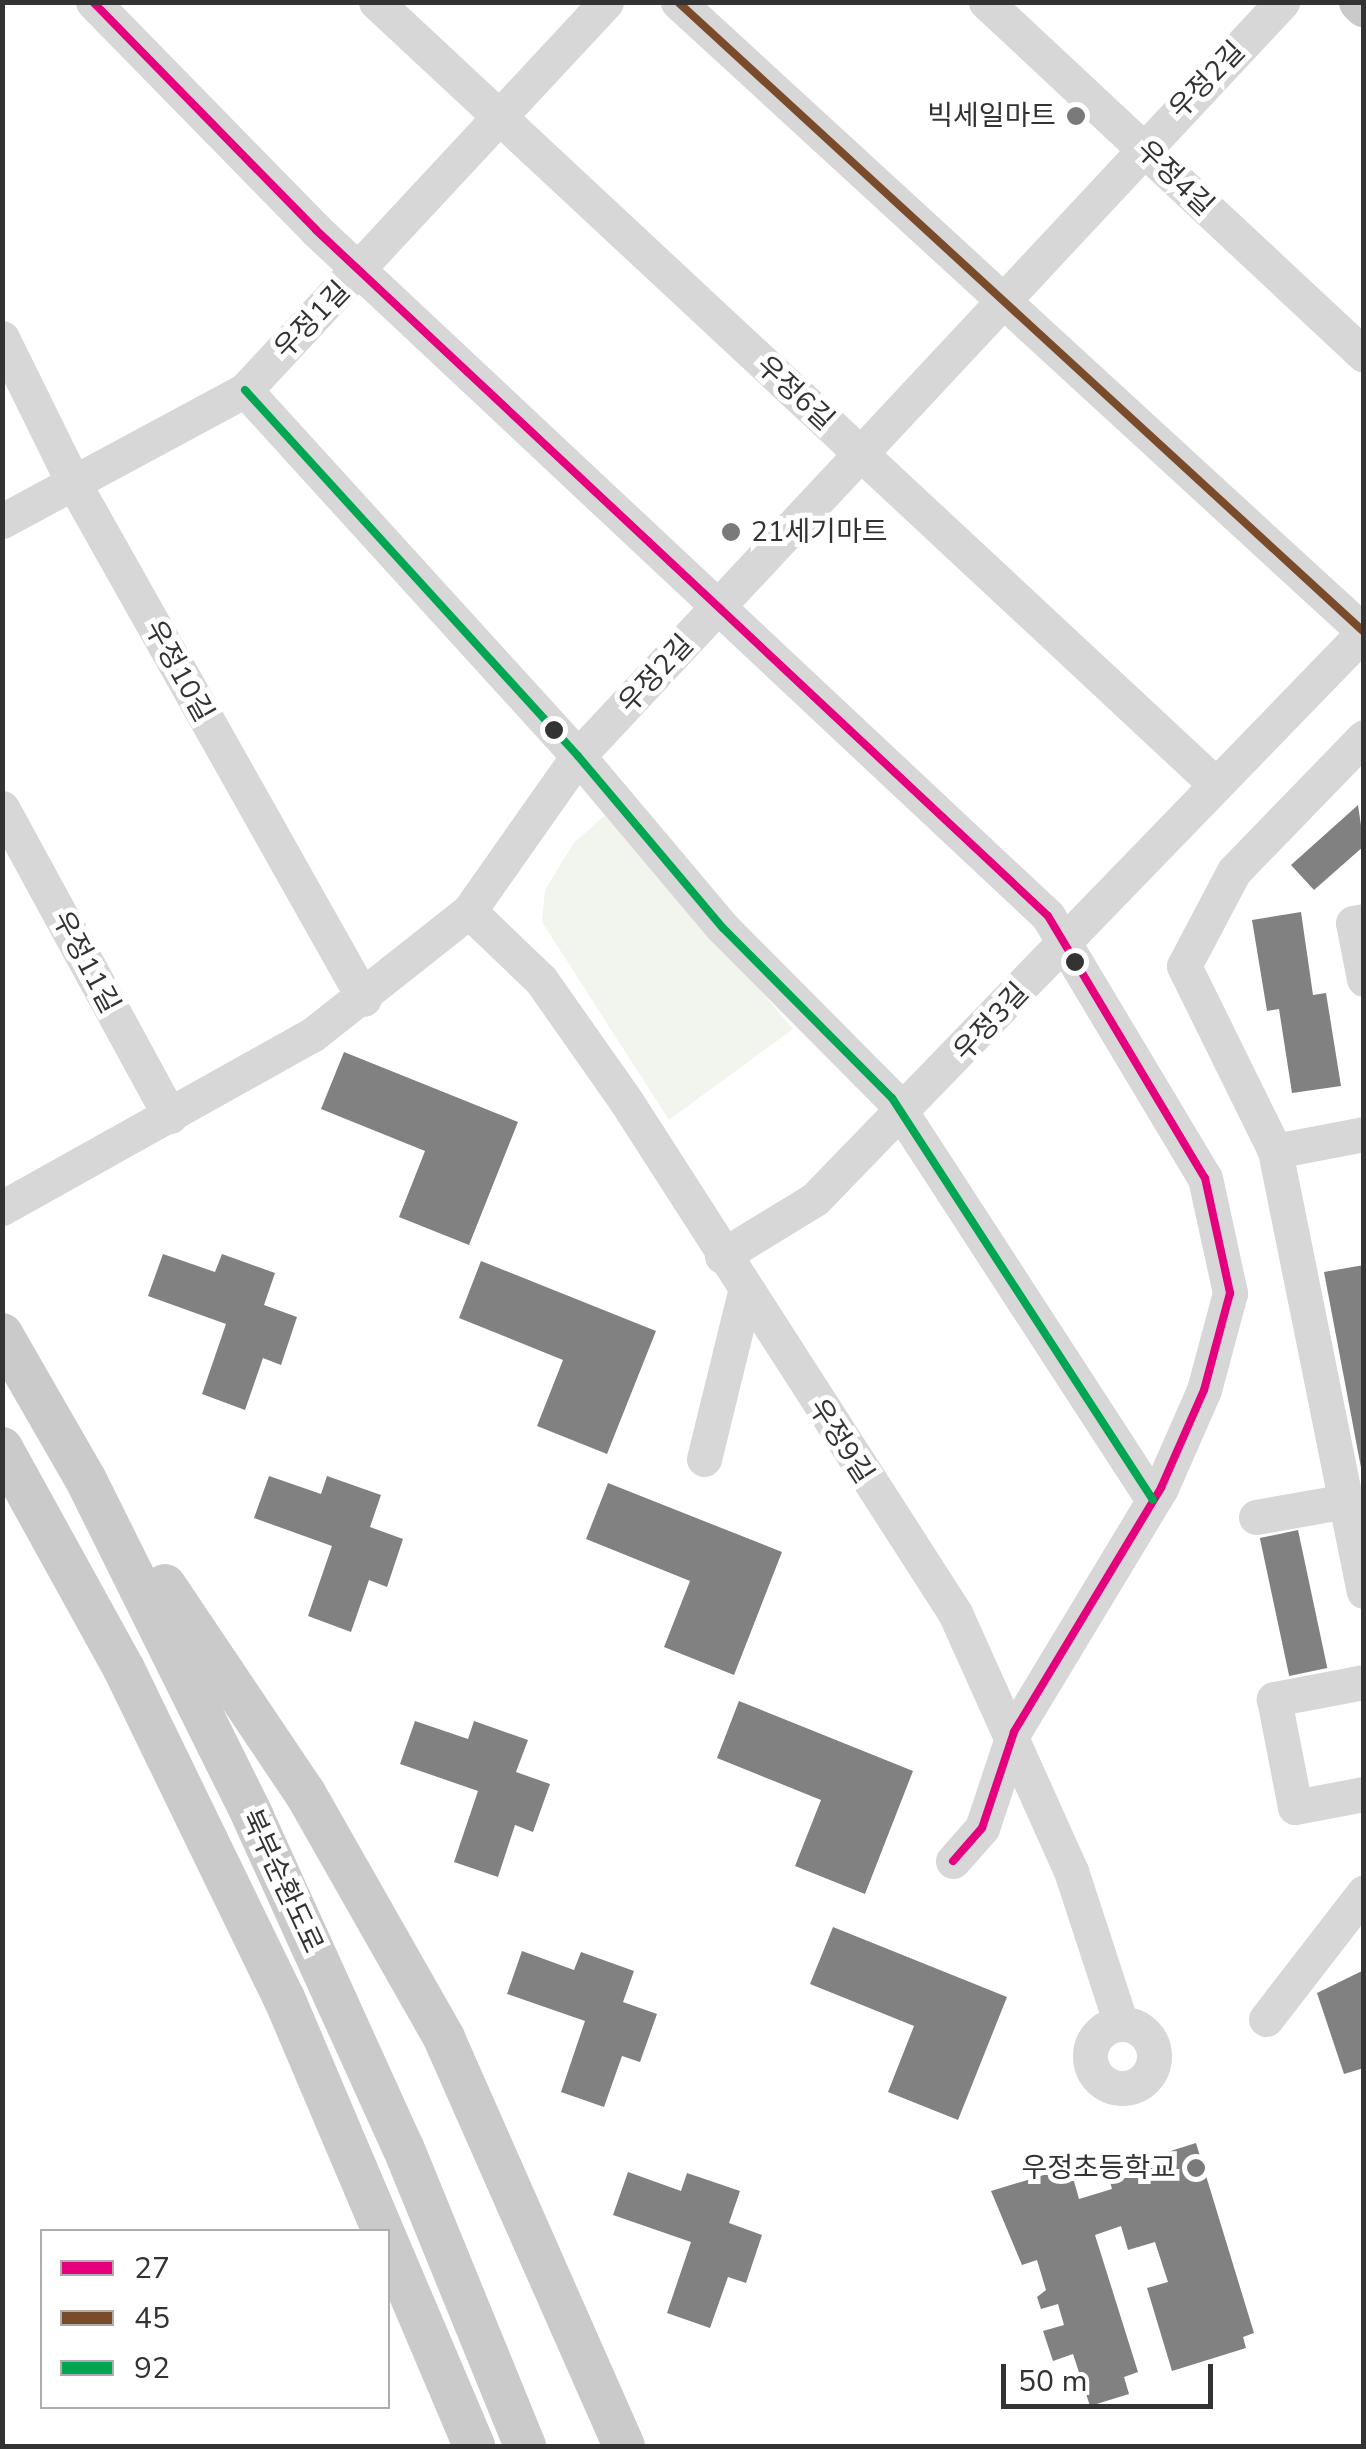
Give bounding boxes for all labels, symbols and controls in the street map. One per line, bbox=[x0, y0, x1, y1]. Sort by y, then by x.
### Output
street label: 우정2길 bbox=[1162, 34, 1252, 126]
place label: 빅세일마트 bbox=[927, 99, 1056, 133]
marker: 빅세일마트 bbox=[1065, 105, 1087, 127]
street label: 우정4길 bbox=[1129, 133, 1221, 223]
street label: 우정1길 bbox=[267, 274, 357, 366]
street label: 우정6길 bbox=[749, 349, 841, 437]
place label: 21세기마트 bbox=[751, 515, 888, 549]
marker: 21세기마트 bbox=[720, 521, 742, 543]
street label: 우정10길 bbox=[137, 614, 221, 728]
street label: 우정2길 bbox=[612, 628, 700, 720]
unlabelled marker bbox=[544, 720, 564, 740]
street label: 우정11길 bbox=[45, 905, 127, 1019]
unlabelled marker bbox=[1065, 952, 1085, 972]
street label: 우정3길 bbox=[947, 976, 1035, 1068]
street label: 우정9길 bbox=[801, 1392, 881, 1490]
street label: 북부순환도로 bbox=[234, 1804, 330, 1958]
place label: 우정초등학교 bbox=[1021, 2151, 1176, 2185]
marker: 우정초등학교 bbox=[1185, 2157, 1207, 2179]
legend bbox=[40, 2229, 390, 2409]
text: 27 bbox=[134, 2248, 170, 2289]
text: 45 bbox=[134, 2298, 170, 2339]
scale bar bbox=[1006, 2344, 1218, 2406]
text: 92 bbox=[134, 2348, 170, 2389]
text: 50 m bbox=[1018, 2361, 1087, 2402]

